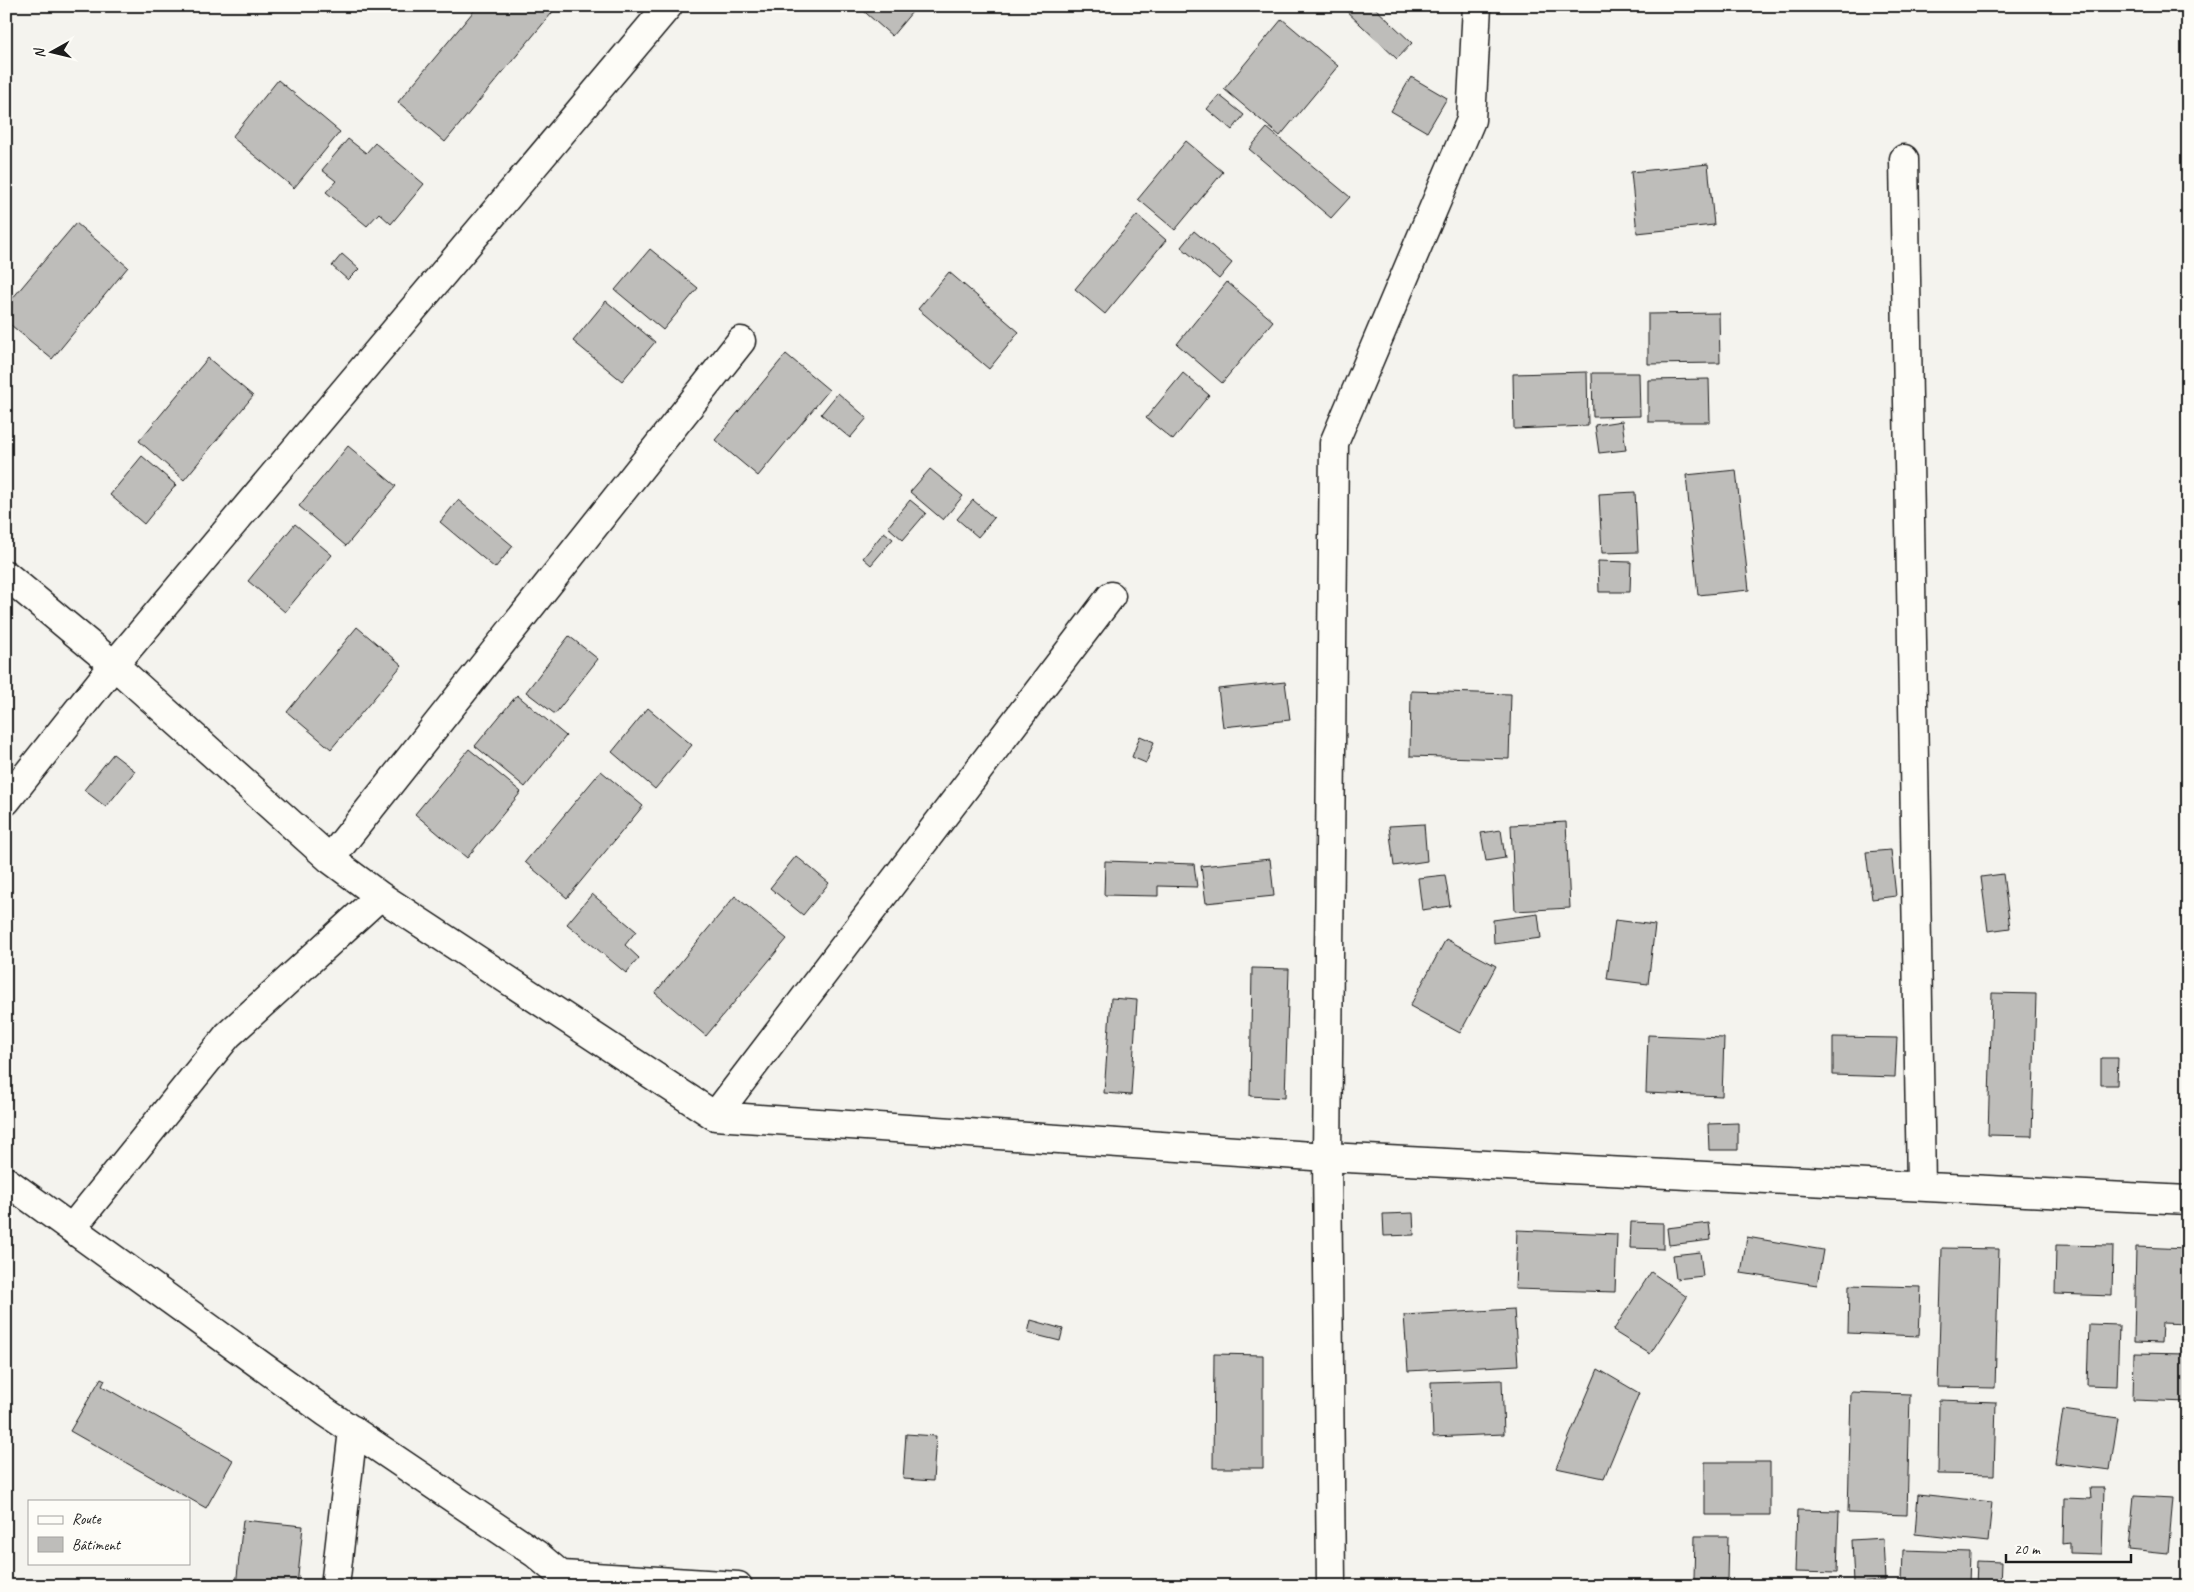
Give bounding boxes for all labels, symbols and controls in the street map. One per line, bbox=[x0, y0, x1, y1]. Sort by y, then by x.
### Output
north arrow bbox=[28, 28, 78, 78]
text: N bbox=[30, 46, 49, 59]
legend bbox=[28, 1500, 190, 1564]
text: Route bbox=[72, 1510, 102, 1529]
scale bar bbox=[2006, 1532, 2132, 1564]
text: Bâtiment bbox=[72, 1536, 122, 1555]
text: 20 m bbox=[2014, 1540, 2041, 1559]

